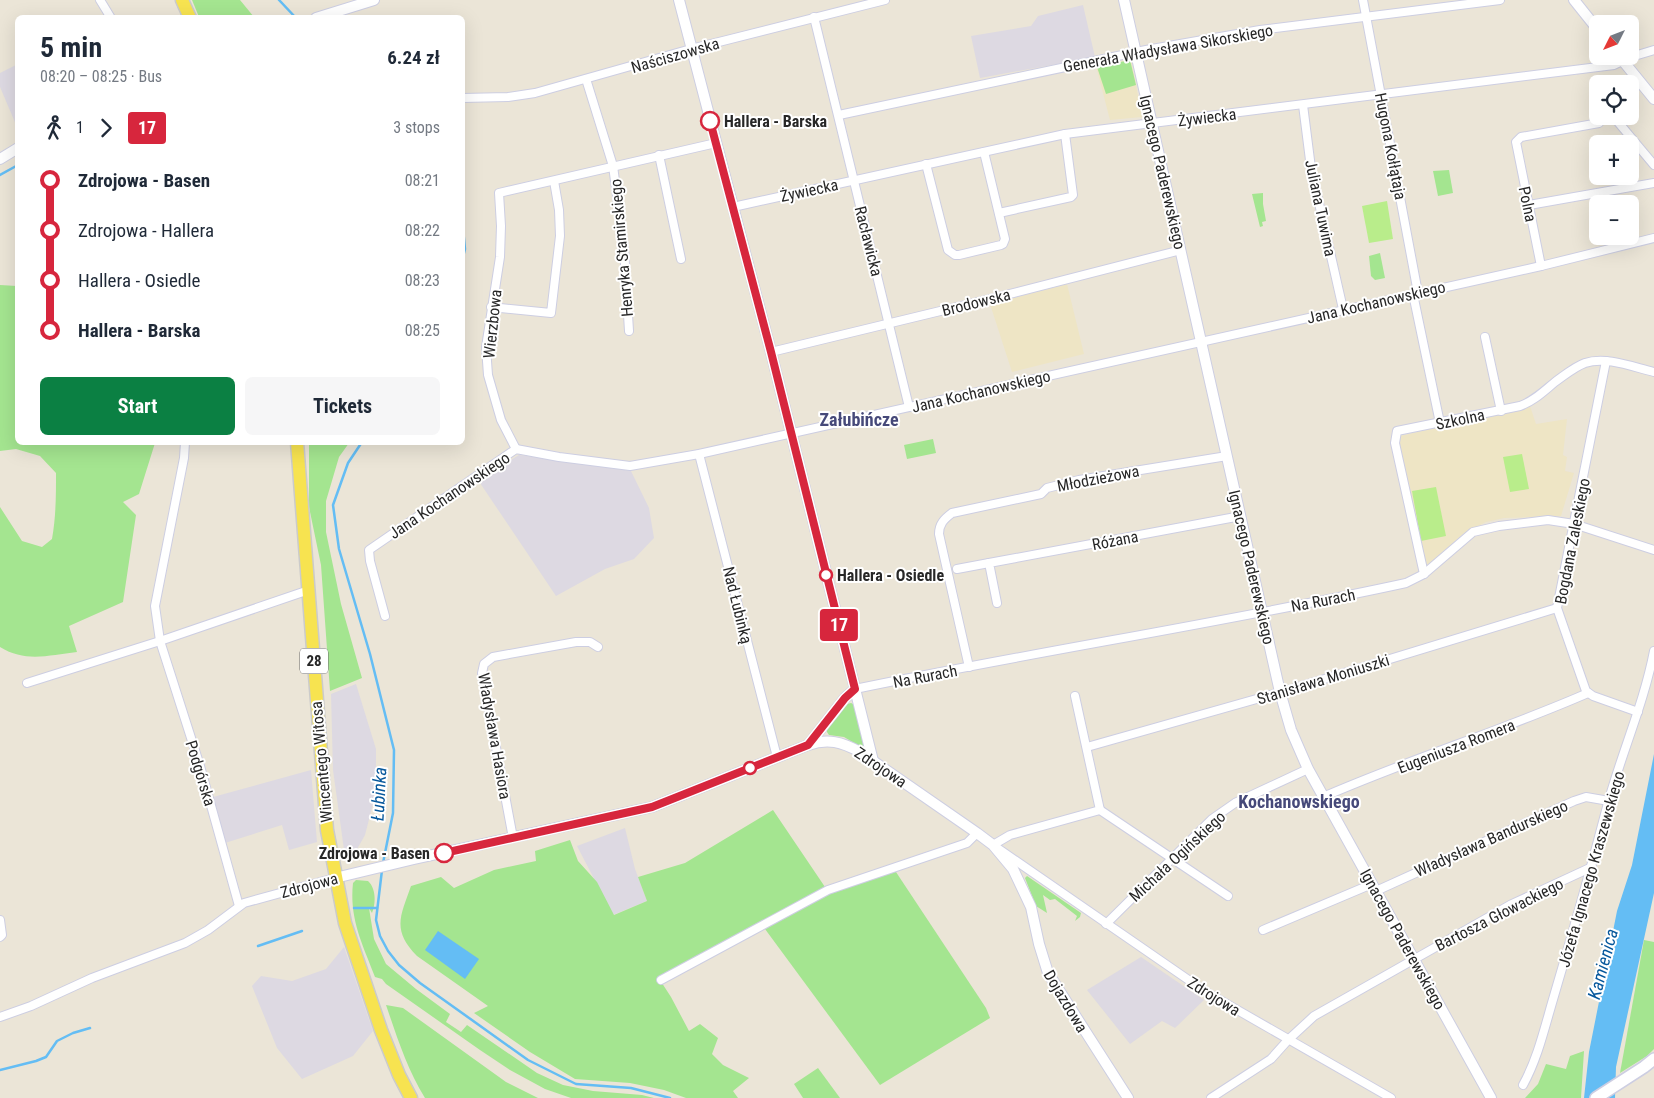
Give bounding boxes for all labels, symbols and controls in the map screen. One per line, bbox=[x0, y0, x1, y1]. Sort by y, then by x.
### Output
north arrow bbox=[1589, 15, 1639, 65]
map controls bbox=[1589, 15, 1639, 245]
street label: Generała Władysława Sikorskiego bbox=[1062, 21, 1274, 76]
text: 5 min bbox=[40, 31, 102, 64]
street label: Naściszowska bbox=[629, 34, 721, 77]
text: 6.24 zł bbox=[387, 46, 440, 69]
text: 08:20 – 08:25 · Bus bbox=[40, 67, 162, 86]
button: locate bbox=[1589, 75, 1639, 125]
street label: Hugona Kołłątaja bbox=[1371, 91, 1410, 201]
street label: Ignacego Paderewskiego bbox=[1135, 93, 1190, 251]
street label: Żywiecka bbox=[1177, 104, 1237, 130]
marker: Hallera - Barska bbox=[700, 111, 720, 131]
place label: Hallera - Barska bbox=[724, 112, 828, 131]
icon: walk bbox=[40, 114, 68, 142]
icon: forward bbox=[92, 114, 120, 142]
text: 17 bbox=[138, 117, 156, 138]
text: 1 bbox=[76, 118, 84, 137]
text: 3 stops bbox=[393, 118, 440, 137]
button: + bbox=[1589, 135, 1639, 185]
street label: Juliana Tuwima bbox=[1301, 158, 1340, 258]
text: Zdrojowa - Basen bbox=[78, 169, 210, 192]
text: 08:21 bbox=[405, 171, 440, 190]
street label: Żywiecka bbox=[778, 175, 840, 206]
street label: Henryka Stamirskiego bbox=[606, 178, 637, 318]
street label: Polna bbox=[1514, 185, 1541, 224]
button: − bbox=[1589, 195, 1639, 245]
street label: Racławicka bbox=[851, 204, 886, 278]
text: Zdrojowa - Hallera bbox=[78, 219, 214, 242]
text: 08:22 bbox=[405, 221, 440, 240]
text: Hallera - Osiedle bbox=[78, 269, 201, 292]
text: 08:23 bbox=[405, 271, 440, 290]
street label: Jana Kochanowskiego bbox=[1305, 277, 1447, 328]
street label: Brodowska bbox=[940, 285, 1012, 320]
street label: Wierzbowa bbox=[479, 289, 506, 359]
text: Hallera - Barska bbox=[78, 319, 200, 342]
text: 08:25 bbox=[405, 321, 440, 340]
street label: Jana Kochanowskiego bbox=[910, 366, 1052, 417]
button: Start bbox=[40, 377, 235, 435]
button: Tickets bbox=[245, 377, 440, 435]
street label: Szkolna bbox=[1434, 405, 1486, 434]
district label: Załubińcze bbox=[819, 409, 899, 430]
street label: Jana Kochanowskiego bbox=[385, 448, 513, 543]
street label: Młodzieżowa bbox=[1055, 461, 1141, 496]
street label: Bogdana Zaleskiego bbox=[1551, 476, 1594, 606]
street label: Ignacego Paderewskiego bbox=[1224, 488, 1279, 646]
street label: Różana bbox=[1090, 527, 1140, 554]
street label: Nad Łubinką bbox=[719, 565, 756, 646]
place label: Hallera - Osiedle bbox=[837, 566, 944, 585]
marker: Hallera - Osiedle bbox=[819, 568, 833, 582]
street label: Na Rurach bbox=[1289, 585, 1357, 616]
line badge: 17 bbox=[816, 609, 862, 641]
text: 17 bbox=[830, 614, 848, 635]
road number: 28 bbox=[300, 648, 328, 674]
street label: Stanisława Moniuszki bbox=[1255, 650, 1392, 709]
street label: Na Rurach bbox=[891, 661, 959, 692]
street label: Władysława Hasiora bbox=[474, 671, 515, 801]
street label: Wincentego Witosa bbox=[307, 701, 336, 823]
street label: Eugeniusza Romera bbox=[1395, 715, 1517, 778]
street label: Podgórska bbox=[182, 738, 220, 808]
street label: Zdrojowa bbox=[851, 743, 910, 792]
unlabelled marker bbox=[743, 761, 757, 775]
water label: Łubinka bbox=[367, 766, 390, 822]
street label: Józefa Ignacego Kraszewskiego bbox=[1554, 769, 1629, 969]
district label: Kochanowskiego bbox=[1238, 791, 1360, 812]
street label: Władysława Bandurskiego bbox=[1412, 796, 1571, 881]
street label: Michała Ogińskiego bbox=[1125, 807, 1229, 906]
marker: Zdrojowa - Basen bbox=[434, 843, 454, 863]
place label: Zdrojowa - Basen bbox=[319, 844, 430, 863]
street label: Ignacego Paderewskiego bbox=[1356, 866, 1449, 1013]
street label: Zdrojowa bbox=[278, 869, 340, 902]
street label: Bartosza Głowackiego bbox=[1432, 874, 1566, 955]
water label: Kamienica bbox=[1583, 926, 1622, 1001]
street label: Dojazdowa bbox=[1040, 967, 1092, 1036]
street label: Zdrojowa bbox=[1184, 973, 1244, 1020]

